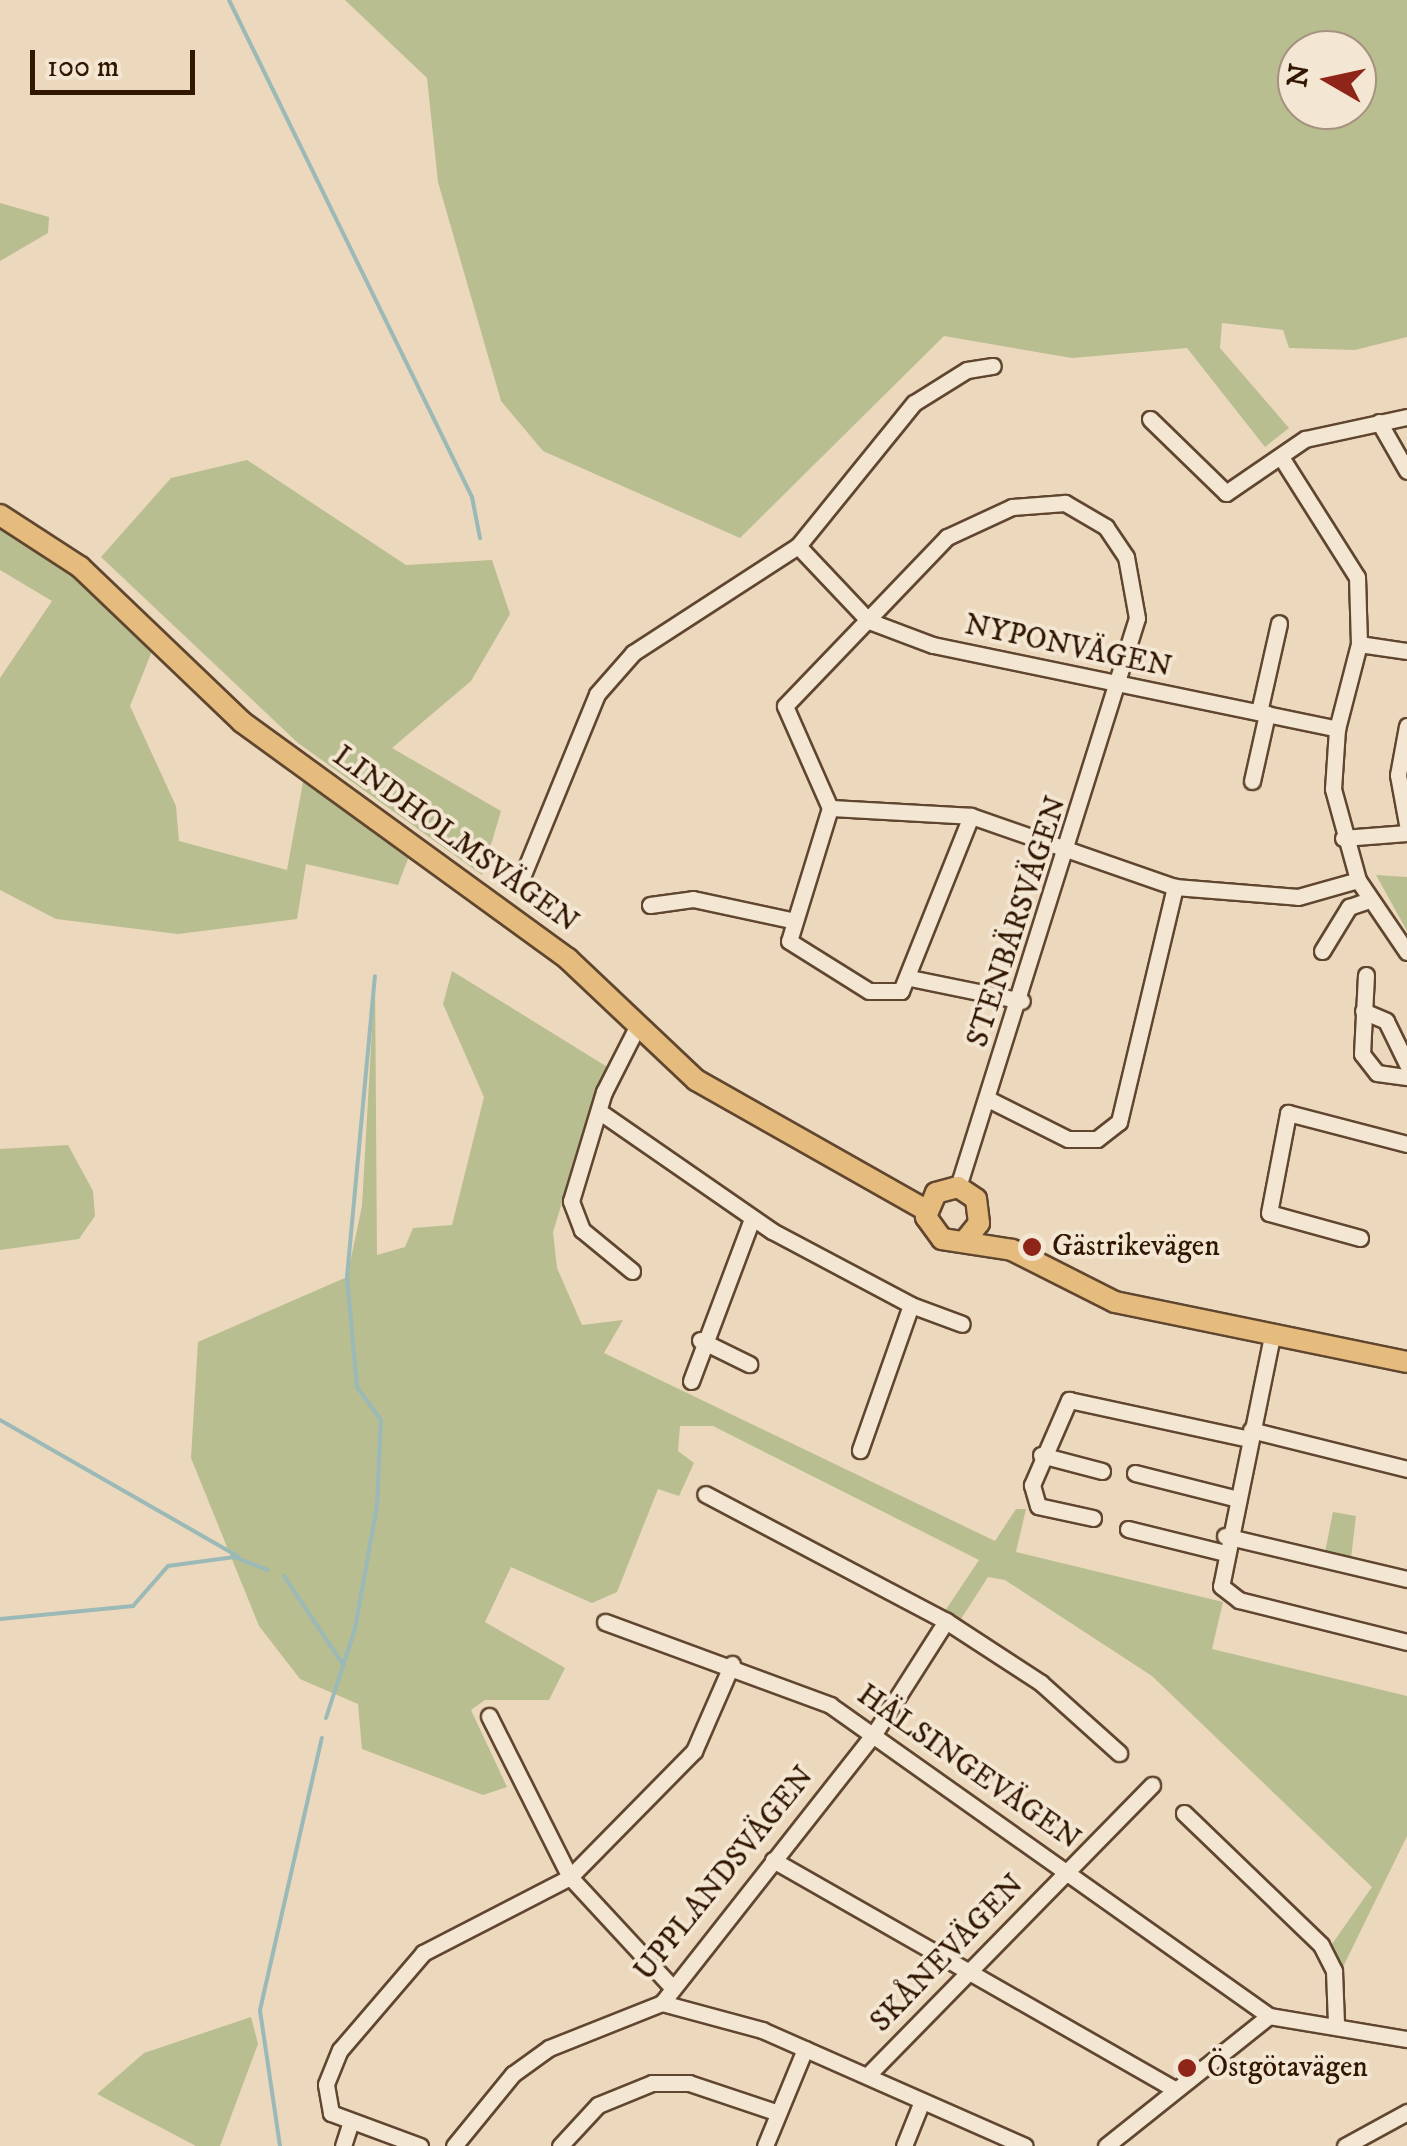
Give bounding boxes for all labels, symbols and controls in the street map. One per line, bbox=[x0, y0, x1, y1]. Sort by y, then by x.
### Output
scale bar bbox=[35, 30, 200, 92]
north arrow bbox=[1277, 30, 1377, 130]
text: 100 m bbox=[47, 49, 119, 86]
text: N bbox=[1280, 61, 1318, 90]
street label: NYPONVÄGEN bbox=[961, 608, 1175, 686]
street label: LINDHOLMSVÄGEN bbox=[325, 739, 585, 941]
street label: STENBÄRSVÄGEN bbox=[960, 792, 1076, 1052]
place label: Gästrikevägen bbox=[1052, 1229, 1220, 1265]
marker: Gästrikevägen bbox=[1021, 1236, 1043, 1258]
street label: HÄLSINGEVÄGEN bbox=[850, 1678, 1086, 1858]
street label: UPPLANDSVÄGEN bbox=[627, 1760, 823, 1988]
street label: SKÅNEVÄGEN bbox=[864, 1868, 1032, 2040]
place label: Östgötavägen bbox=[1207, 2050, 1368, 2086]
marker: Östgötavägen bbox=[1176, 2057, 1198, 2079]

